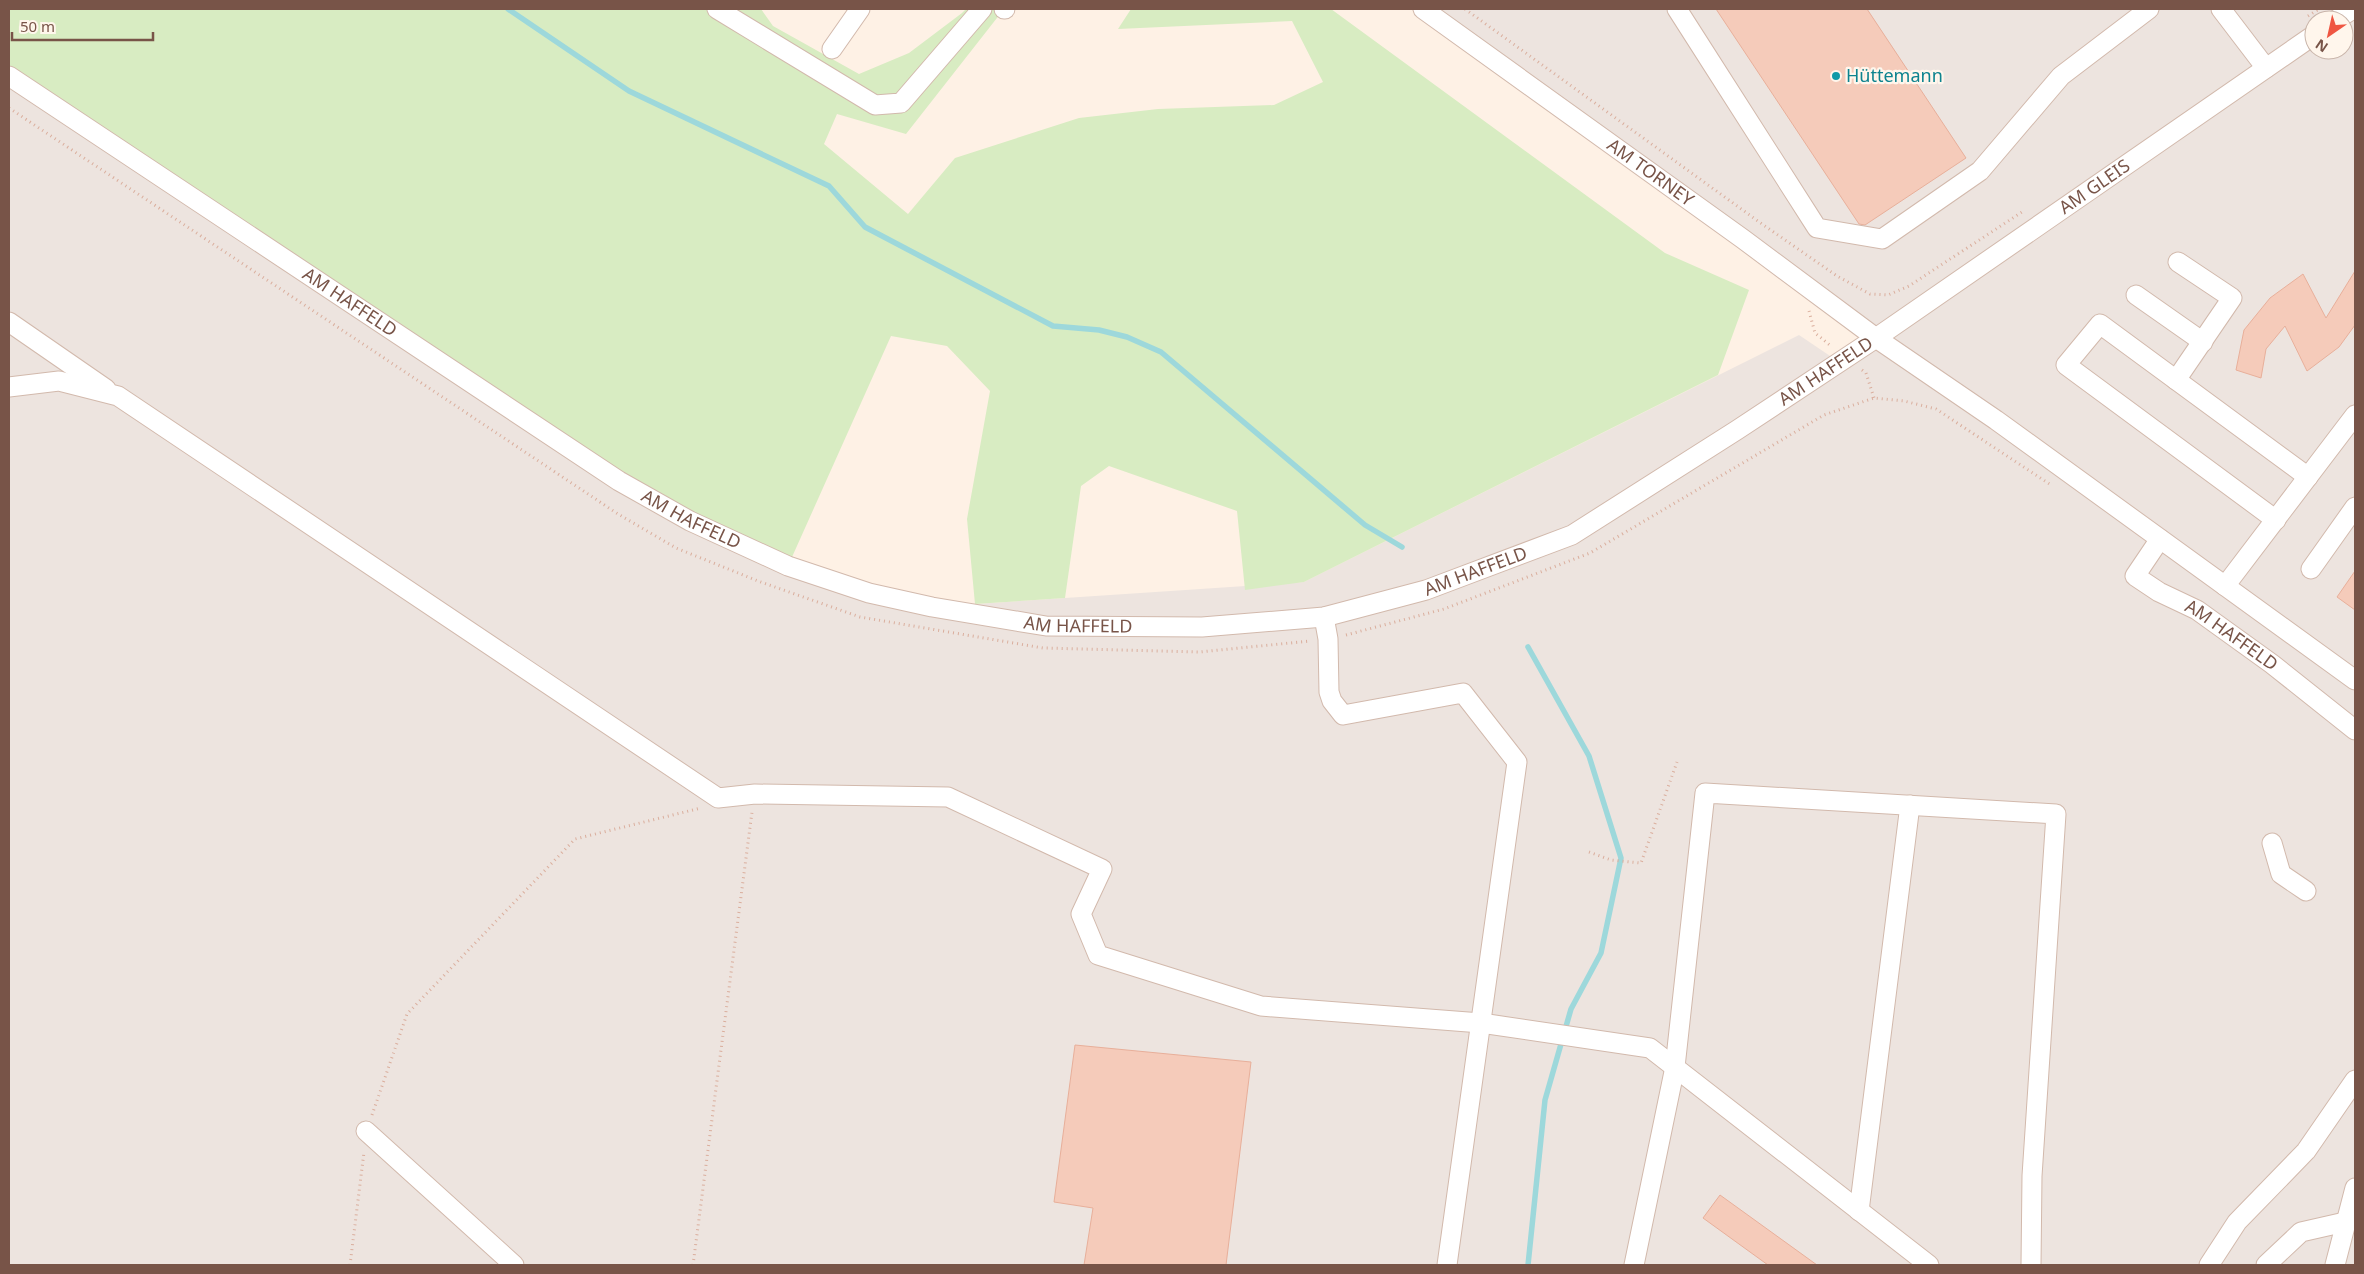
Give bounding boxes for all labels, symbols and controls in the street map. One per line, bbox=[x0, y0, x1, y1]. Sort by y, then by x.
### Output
scale bar bbox=[12, 10, 154, 42]
north arrow bbox=[2304, 10, 2354, 60]
text: 50 m bbox=[20, 16, 55, 36]
text: N bbox=[2311, 35, 2331, 57]
place label: Hüttemann bbox=[1846, 63, 1943, 87]
marker: Hüttemann bbox=[1830, 70, 1842, 82]
street label: AM TORNEY bbox=[1603, 132, 1700, 211]
street label: AM GLEIS bbox=[2054, 153, 2134, 219]
street label: AM HAFFELD bbox=[298, 261, 402, 341]
street label: AM HAFFELD bbox=[1773, 330, 1877, 410]
street label: AM HAFFELD bbox=[638, 483, 745, 554]
street label: AM HAFFELD bbox=[1420, 540, 1530, 601]
street label: AM HAFFELD bbox=[2182, 593, 2283, 675]
street label: AM HAFFELD bbox=[1022, 610, 1132, 638]

